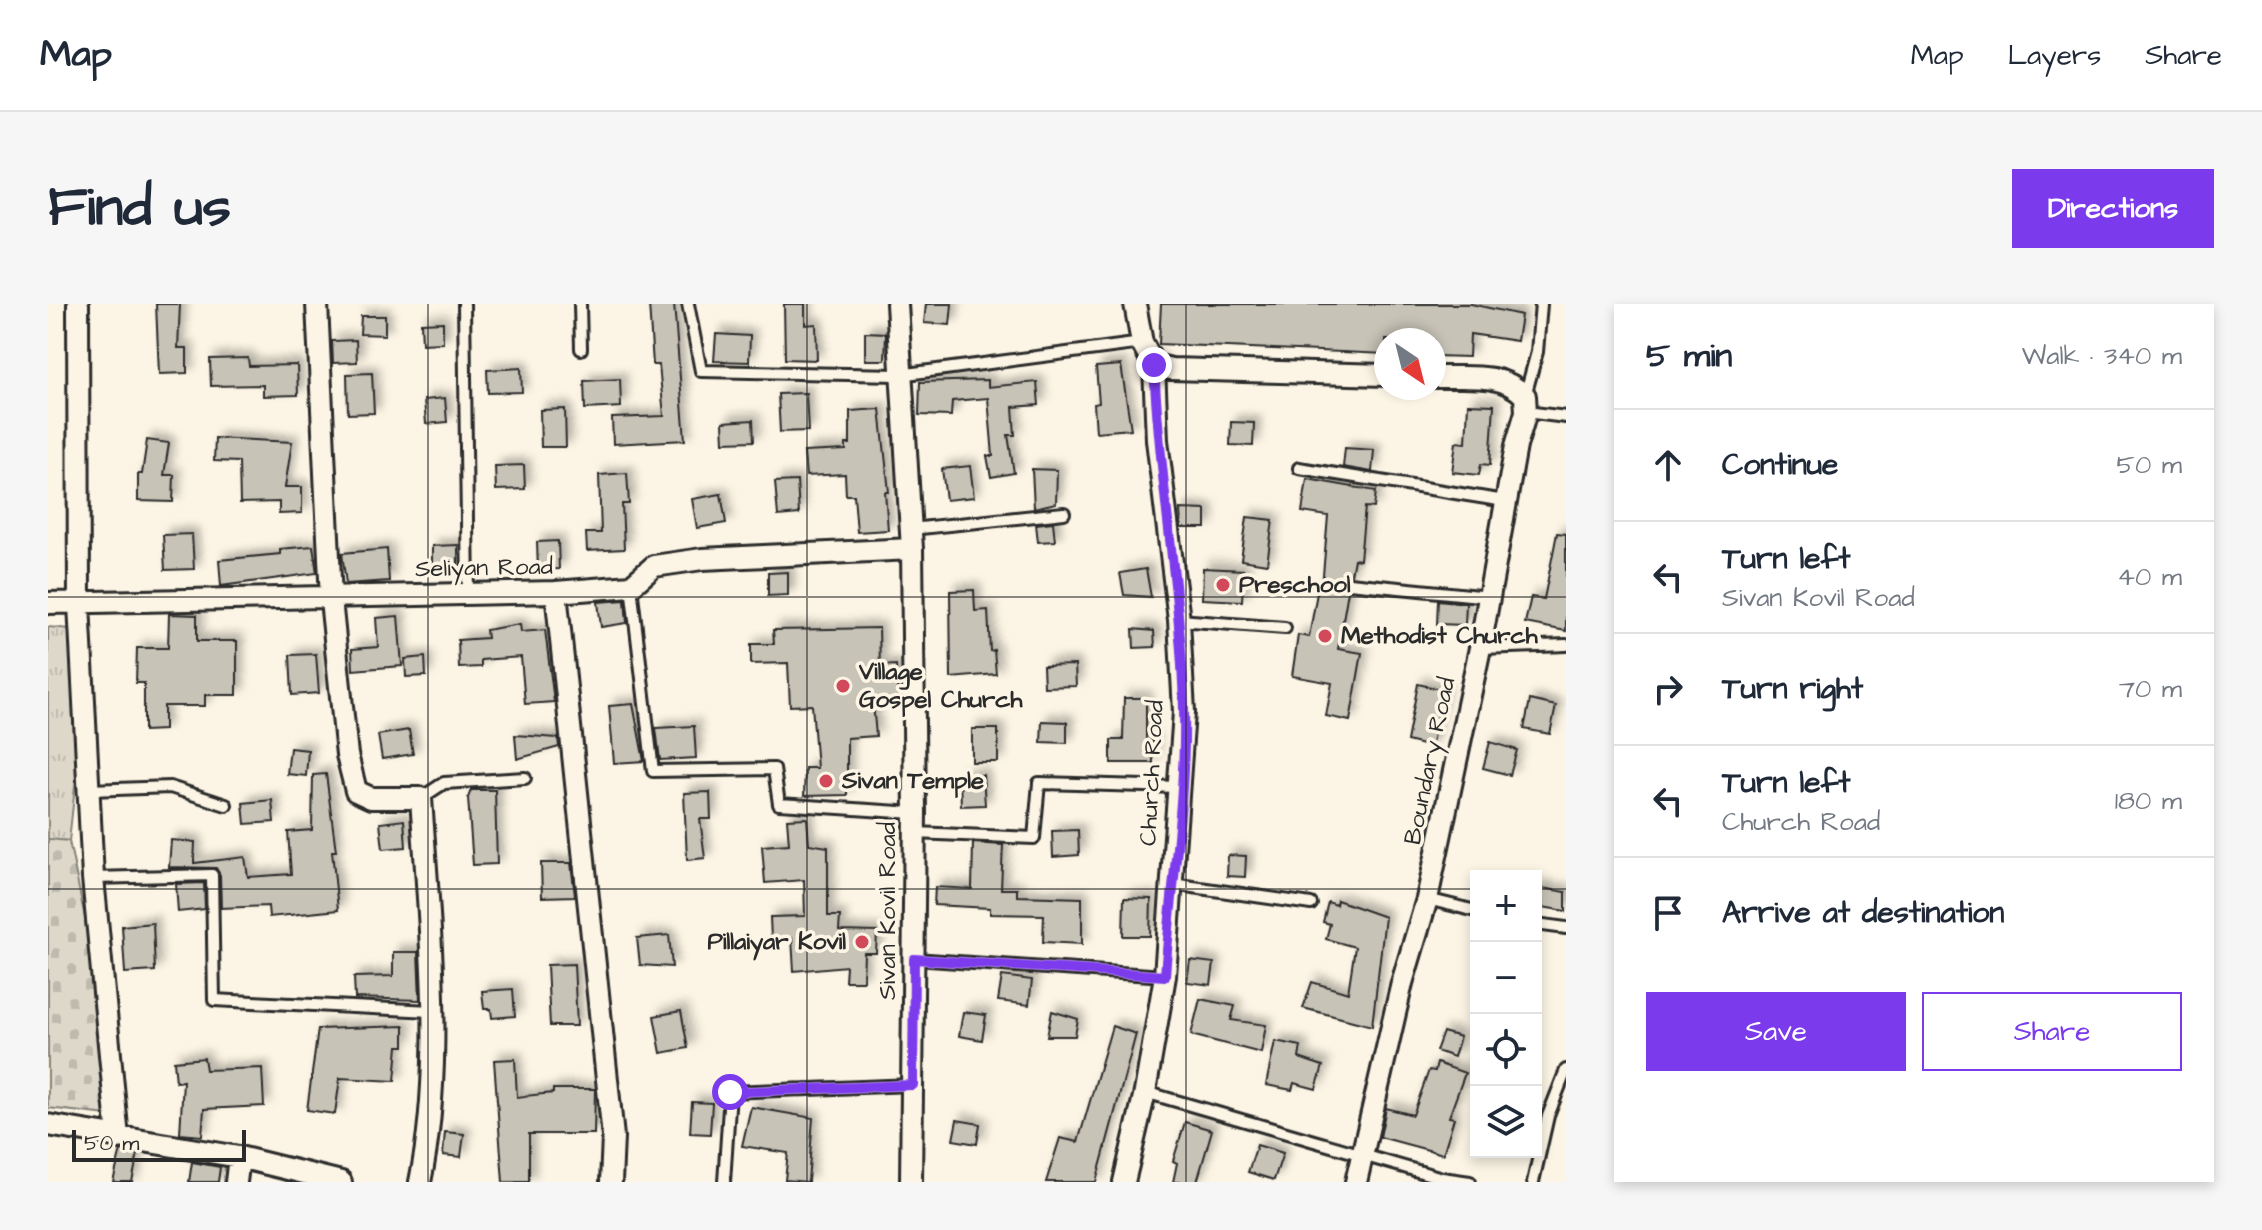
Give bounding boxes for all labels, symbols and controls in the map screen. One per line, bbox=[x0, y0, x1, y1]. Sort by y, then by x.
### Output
text: Map bbox=[40, 29, 112, 81]
text: Map bbox=[1911, 36, 1964, 75]
text: Layers bbox=[2008, 36, 2101, 75]
text: Share bbox=[2145, 36, 2222, 75]
text: Find us bbox=[48, 169, 231, 247]
button: Directions bbox=[2012, 169, 2214, 248]
north arrow bbox=[1374, 328, 1446, 400]
text: 5 min bbox=[1646, 332, 1732, 380]
text: Walk · 340 m bbox=[2022, 338, 2182, 374]
route end bbox=[1136, 347, 1172, 383]
icon: ahead bbox=[1646, 443, 1690, 487]
text: Continue bbox=[1722, 444, 1838, 486]
text: 50 m bbox=[2117, 447, 2182, 483]
text: Turn left bbox=[1722, 538, 1850, 580]
street label: Seliyan Road bbox=[415, 550, 553, 587]
icon: left bbox=[1646, 555, 1690, 599]
text: 40 m bbox=[2117, 559, 2182, 595]
place label: Preschool bbox=[1239, 568, 1351, 602]
marker: Preschool bbox=[1214, 576, 1232, 594]
text: Sivan Kovil Road bbox=[1722, 580, 1915, 616]
place label: Methodist Church bbox=[1341, 619, 1539, 653]
marker: Methodist Church bbox=[1316, 627, 1334, 645]
place label: Village Gospel Church bbox=[858, 655, 1023, 717]
icon: right bbox=[1646, 667, 1690, 711]
text: Turn right bbox=[1722, 668, 1863, 710]
text: 70 m bbox=[2119, 671, 2182, 707]
street label: Boundary Road bbox=[1396, 674, 1465, 848]
marker: Village Gospel Church bbox=[834, 677, 852, 695]
street label: Church Road bbox=[1131, 699, 1173, 847]
text: Turn left bbox=[1722, 762, 1850, 804]
place label: Sivan Temple bbox=[841, 764, 984, 798]
marker: Sivan Temple bbox=[817, 772, 835, 790]
icon: left bbox=[1646, 779, 1690, 823]
text: 180 m bbox=[2115, 783, 2182, 819]
text: Church Road bbox=[1722, 804, 1880, 840]
street label: Sivan Kovil Road bbox=[871, 822, 905, 1000]
map controls bbox=[1470, 870, 1542, 1158]
button: + bbox=[1470, 870, 1542, 942]
icon: arrive bbox=[1646, 891, 1690, 935]
text: Arrive at destination bbox=[1722, 892, 2004, 934]
place label: Pillaiyar Kovil bbox=[708, 925, 846, 961]
marker: Pillaiyar Kovil bbox=[853, 933, 871, 951]
button: − bbox=[1470, 942, 1542, 1014]
button: Save bbox=[1646, 992, 1906, 1071]
button: Share bbox=[1922, 992, 2182, 1071]
button: locate bbox=[1470, 1014, 1542, 1086]
route start bbox=[712, 1074, 748, 1110]
button: layers bbox=[1470, 1086, 1542, 1158]
scale bar bbox=[72, 1126, 246, 1162]
text: 50 m bbox=[84, 1128, 139, 1159]

